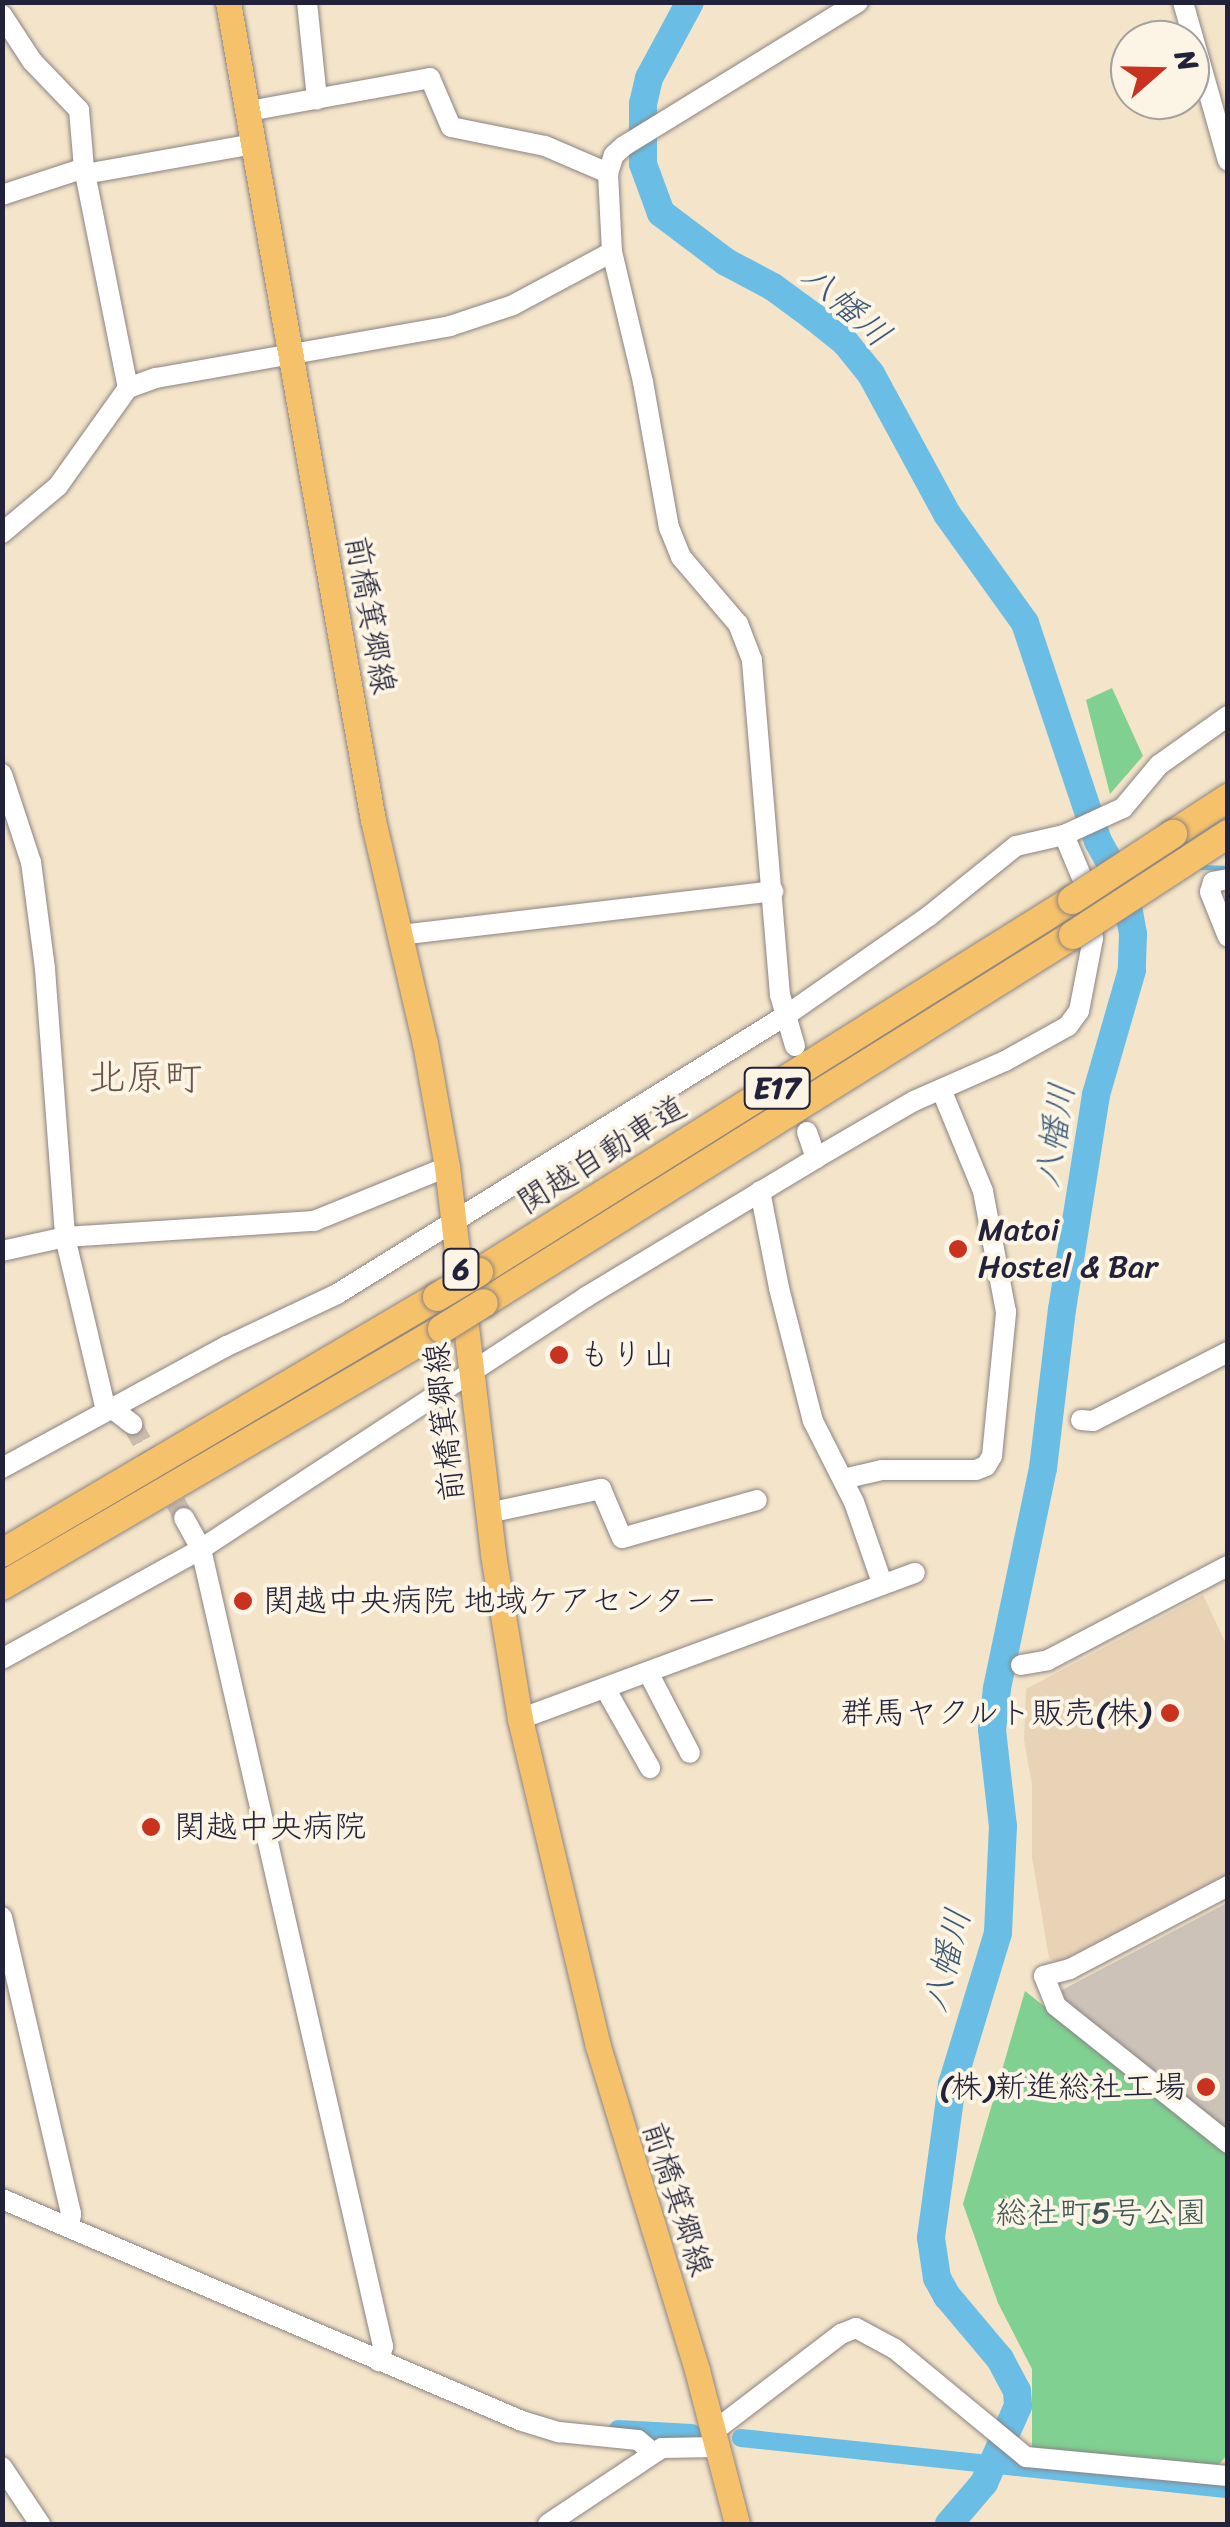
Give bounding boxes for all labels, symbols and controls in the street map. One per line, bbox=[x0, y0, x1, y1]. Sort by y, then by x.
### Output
north arrow bbox=[1110, 20, 1210, 120]
text: N bbox=[1160, 43, 1213, 78]
water label: 八幡川 bbox=[794, 254, 900, 356]
street label: 前橋箕郷線 bbox=[337, 533, 403, 697]
district label: 北原町 bbox=[88, 1055, 202, 1101]
road number: E17 bbox=[742, 1063, 812, 1113]
water label: 八幡川 bbox=[1025, 1080, 1083, 1190]
street label: 関越自動車道 bbox=[510, 1088, 694, 1222]
place label: Matoi Hostel & Bar bbox=[978, 1212, 1157, 1287]
marker: Matoi Hostel & Bar bbox=[947, 1238, 969, 1260]
road number: 6 bbox=[441, 1244, 481, 1294]
place label: もり山 bbox=[579, 1336, 675, 1374]
street label: 前橋箕郷線 bbox=[418, 1340, 472, 1504]
marker: もり山 bbox=[548, 1344, 570, 1366]
place label: 関越中央病院 地域ケアセンター bbox=[263, 1582, 719, 1620]
marker: 関越中央病院 地域ケアセンター bbox=[232, 1590, 254, 1612]
place label: 群馬ヤクルト販売(株) bbox=[839, 1694, 1150, 1732]
marker: 群馬ヤクルト販売(株) bbox=[1159, 1702, 1181, 1724]
place label: 関越中央病院 bbox=[174, 1808, 366, 1846]
marker: 関越中央病院 bbox=[138, 1814, 164, 1840]
water label: 八幡川 bbox=[913, 1904, 979, 2016]
place label: (株)新進総社工場 bbox=[939, 2068, 1186, 2106]
marker: (株)新進総社工場 bbox=[1195, 2076, 1217, 2098]
street label: 前橋箕郷線 bbox=[634, 2117, 720, 2281]
park label: 総社町5号公園 bbox=[995, 2194, 1207, 2232]

